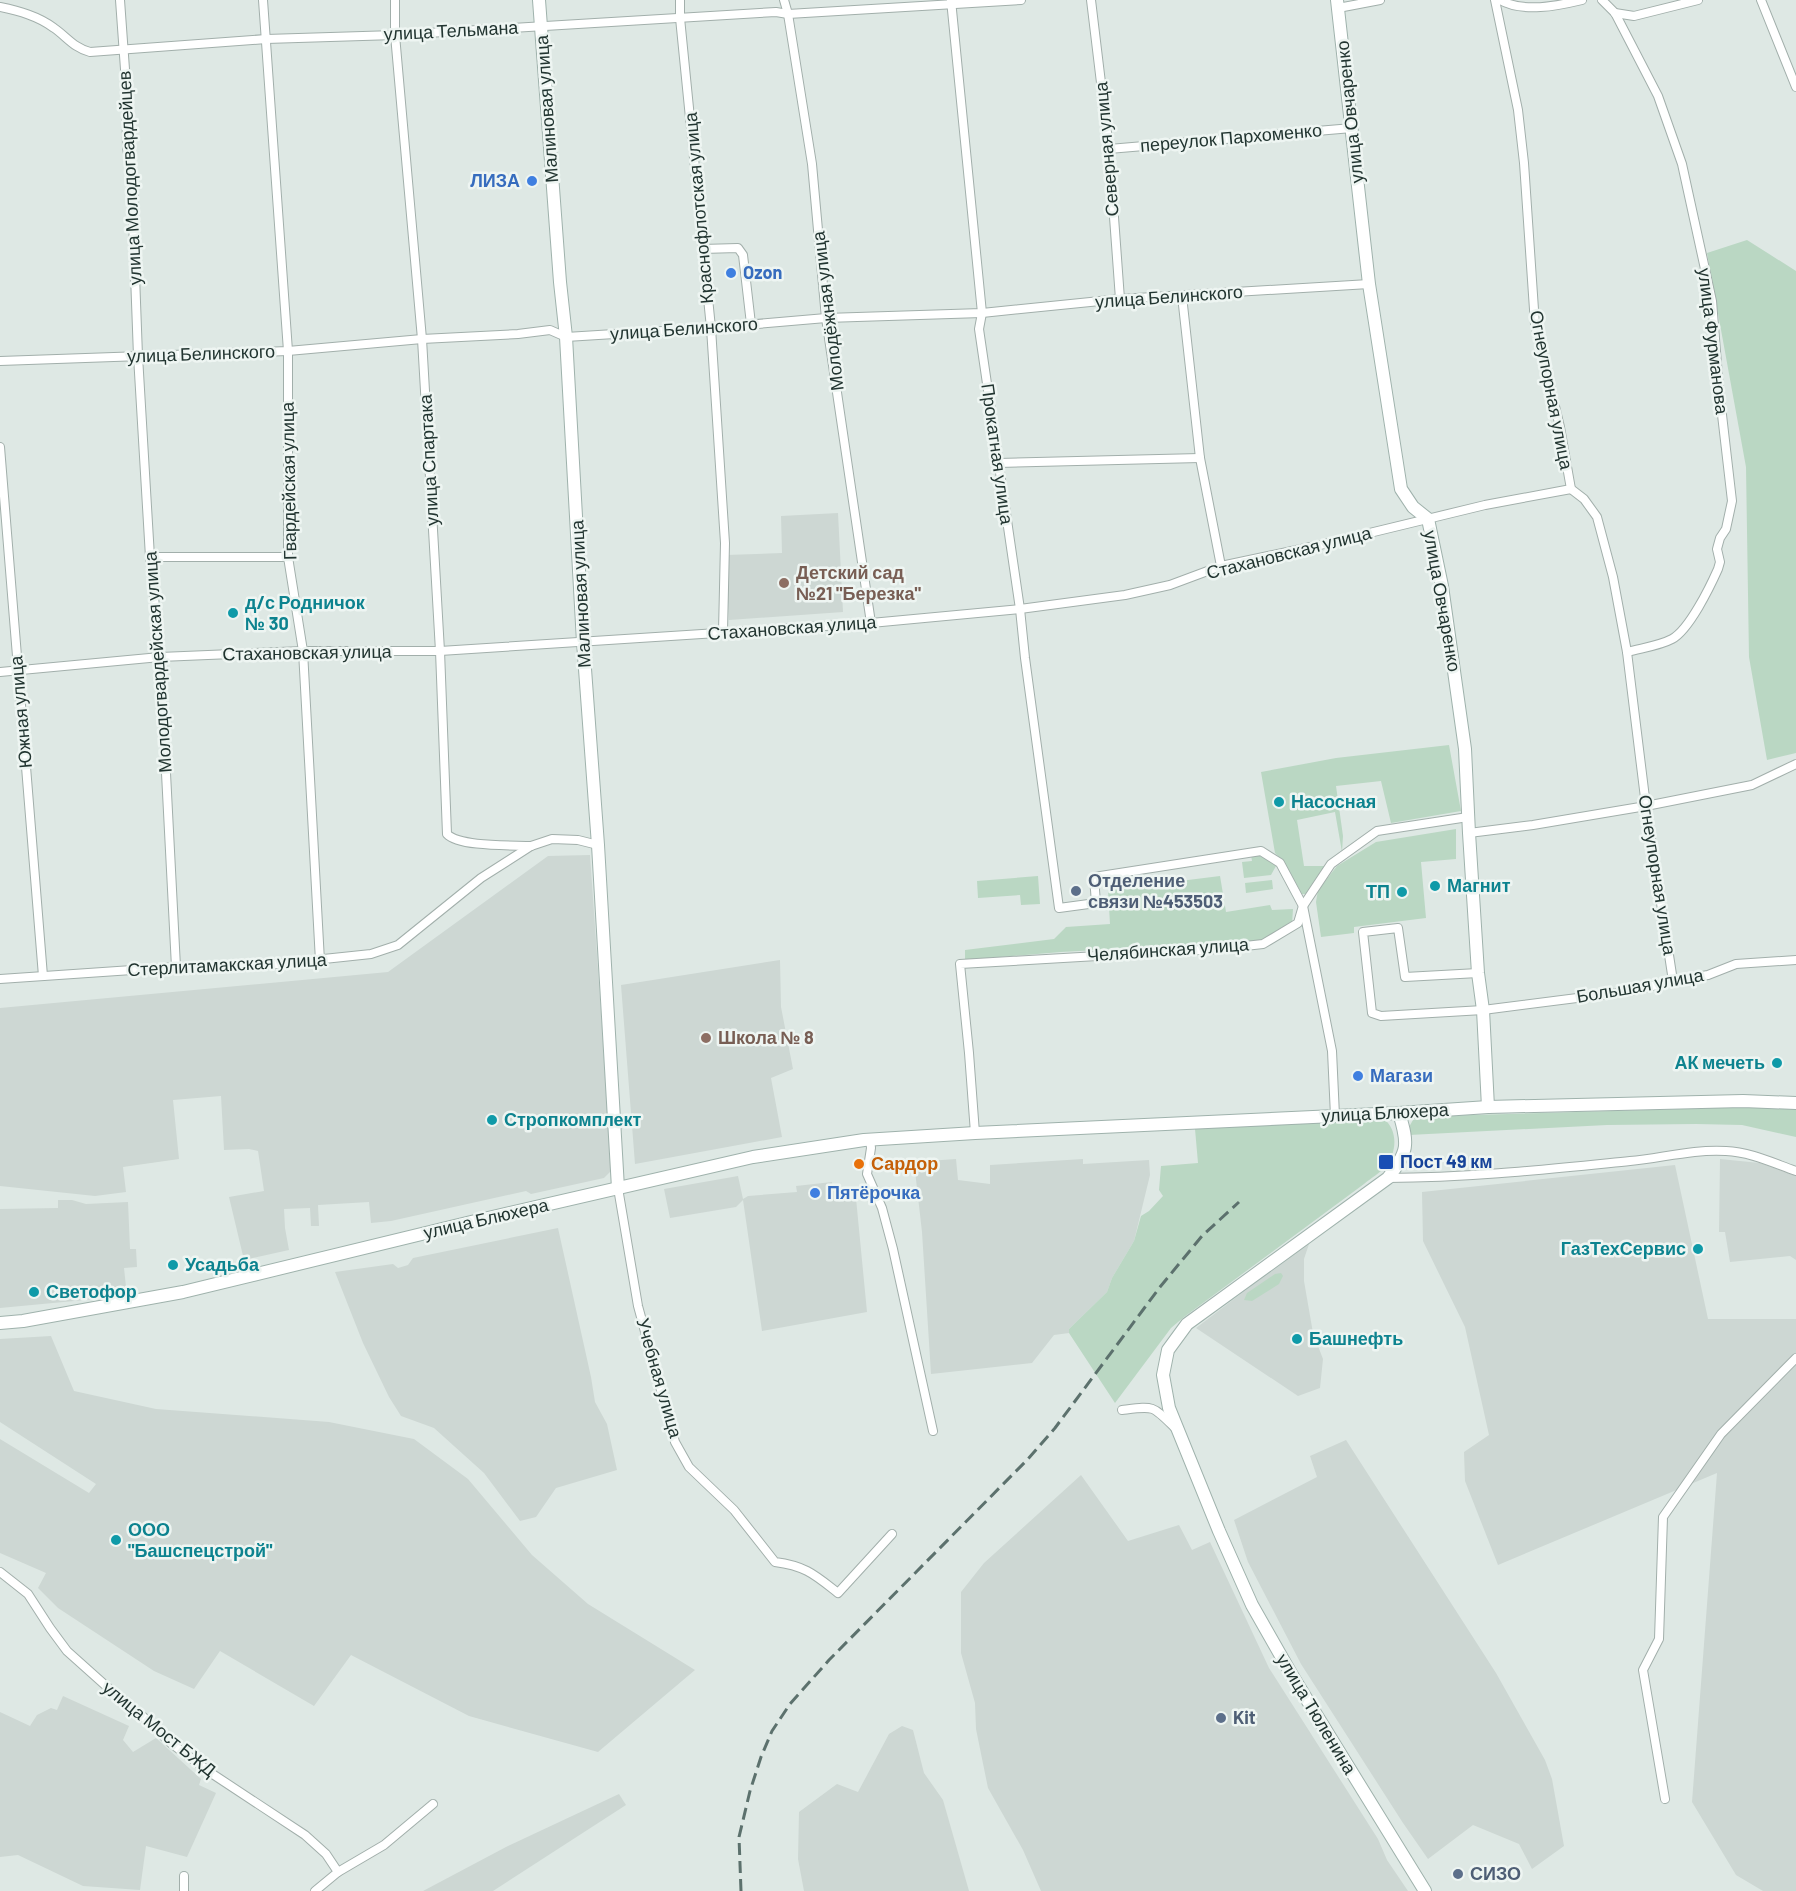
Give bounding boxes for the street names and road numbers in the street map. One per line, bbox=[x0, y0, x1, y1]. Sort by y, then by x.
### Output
street label: улица Тельмана bbox=[383, 15, 520, 45]
street label: Малиновая улица bbox=[530, 34, 562, 184]
street label: улица Овчаренко bbox=[1331, 40, 1367, 185]
street label: улица Молодогвардейцев bbox=[112, 70, 146, 286]
street label: Северная улица bbox=[1089, 80, 1123, 217]
street label: Краснофлотская улица bbox=[679, 110, 717, 305]
street label: переулок Пархоменко bbox=[1139, 118, 1323, 156]
street label: Молодёжная улица bbox=[806, 229, 848, 392]
street label: улица Фурманова bbox=[1694, 266, 1734, 416]
street label: улица Белинского bbox=[1094, 280, 1244, 312]
street label: Огнеупорная улица bbox=[1526, 308, 1578, 472]
street label: улица Белинского bbox=[609, 312, 759, 344]
street label: улица Белинского bbox=[127, 339, 275, 367]
street label: Прокатная улица bbox=[977, 382, 1019, 527]
street label: улица Спартака bbox=[414, 393, 442, 526]
street label: Гвардейская улица bbox=[276, 401, 300, 560]
street label: Малиновая улица bbox=[565, 519, 595, 668]
street label: Стахановская улица bbox=[1204, 521, 1374, 583]
street label: улица Овчаренко bbox=[1420, 528, 1466, 673]
street label: Молодогвардейская улица bbox=[138, 550, 176, 773]
street label: Стахановская улица bbox=[707, 610, 878, 644]
street label: Стахановская улица bbox=[222, 640, 393, 664]
street label: Южная улица bbox=[4, 654, 36, 769]
street label: Огнеупорная улица bbox=[1634, 793, 1682, 957]
street label: Челябинская улица bbox=[1086, 932, 1251, 966]
street label: Стерлитамакская улица bbox=[127, 948, 328, 980]
street label: Большая улица bbox=[1575, 963, 1706, 1007]
street label: улица Блюхера bbox=[1321, 1098, 1450, 1126]
street label: улица Блюхера bbox=[421, 1193, 551, 1243]
street label: Учебная улица bbox=[632, 1315, 688, 1441]
street label: улица Тюленина bbox=[1272, 1649, 1362, 1779]
street label: улица Мост БЖД bbox=[98, 1676, 221, 1781]

